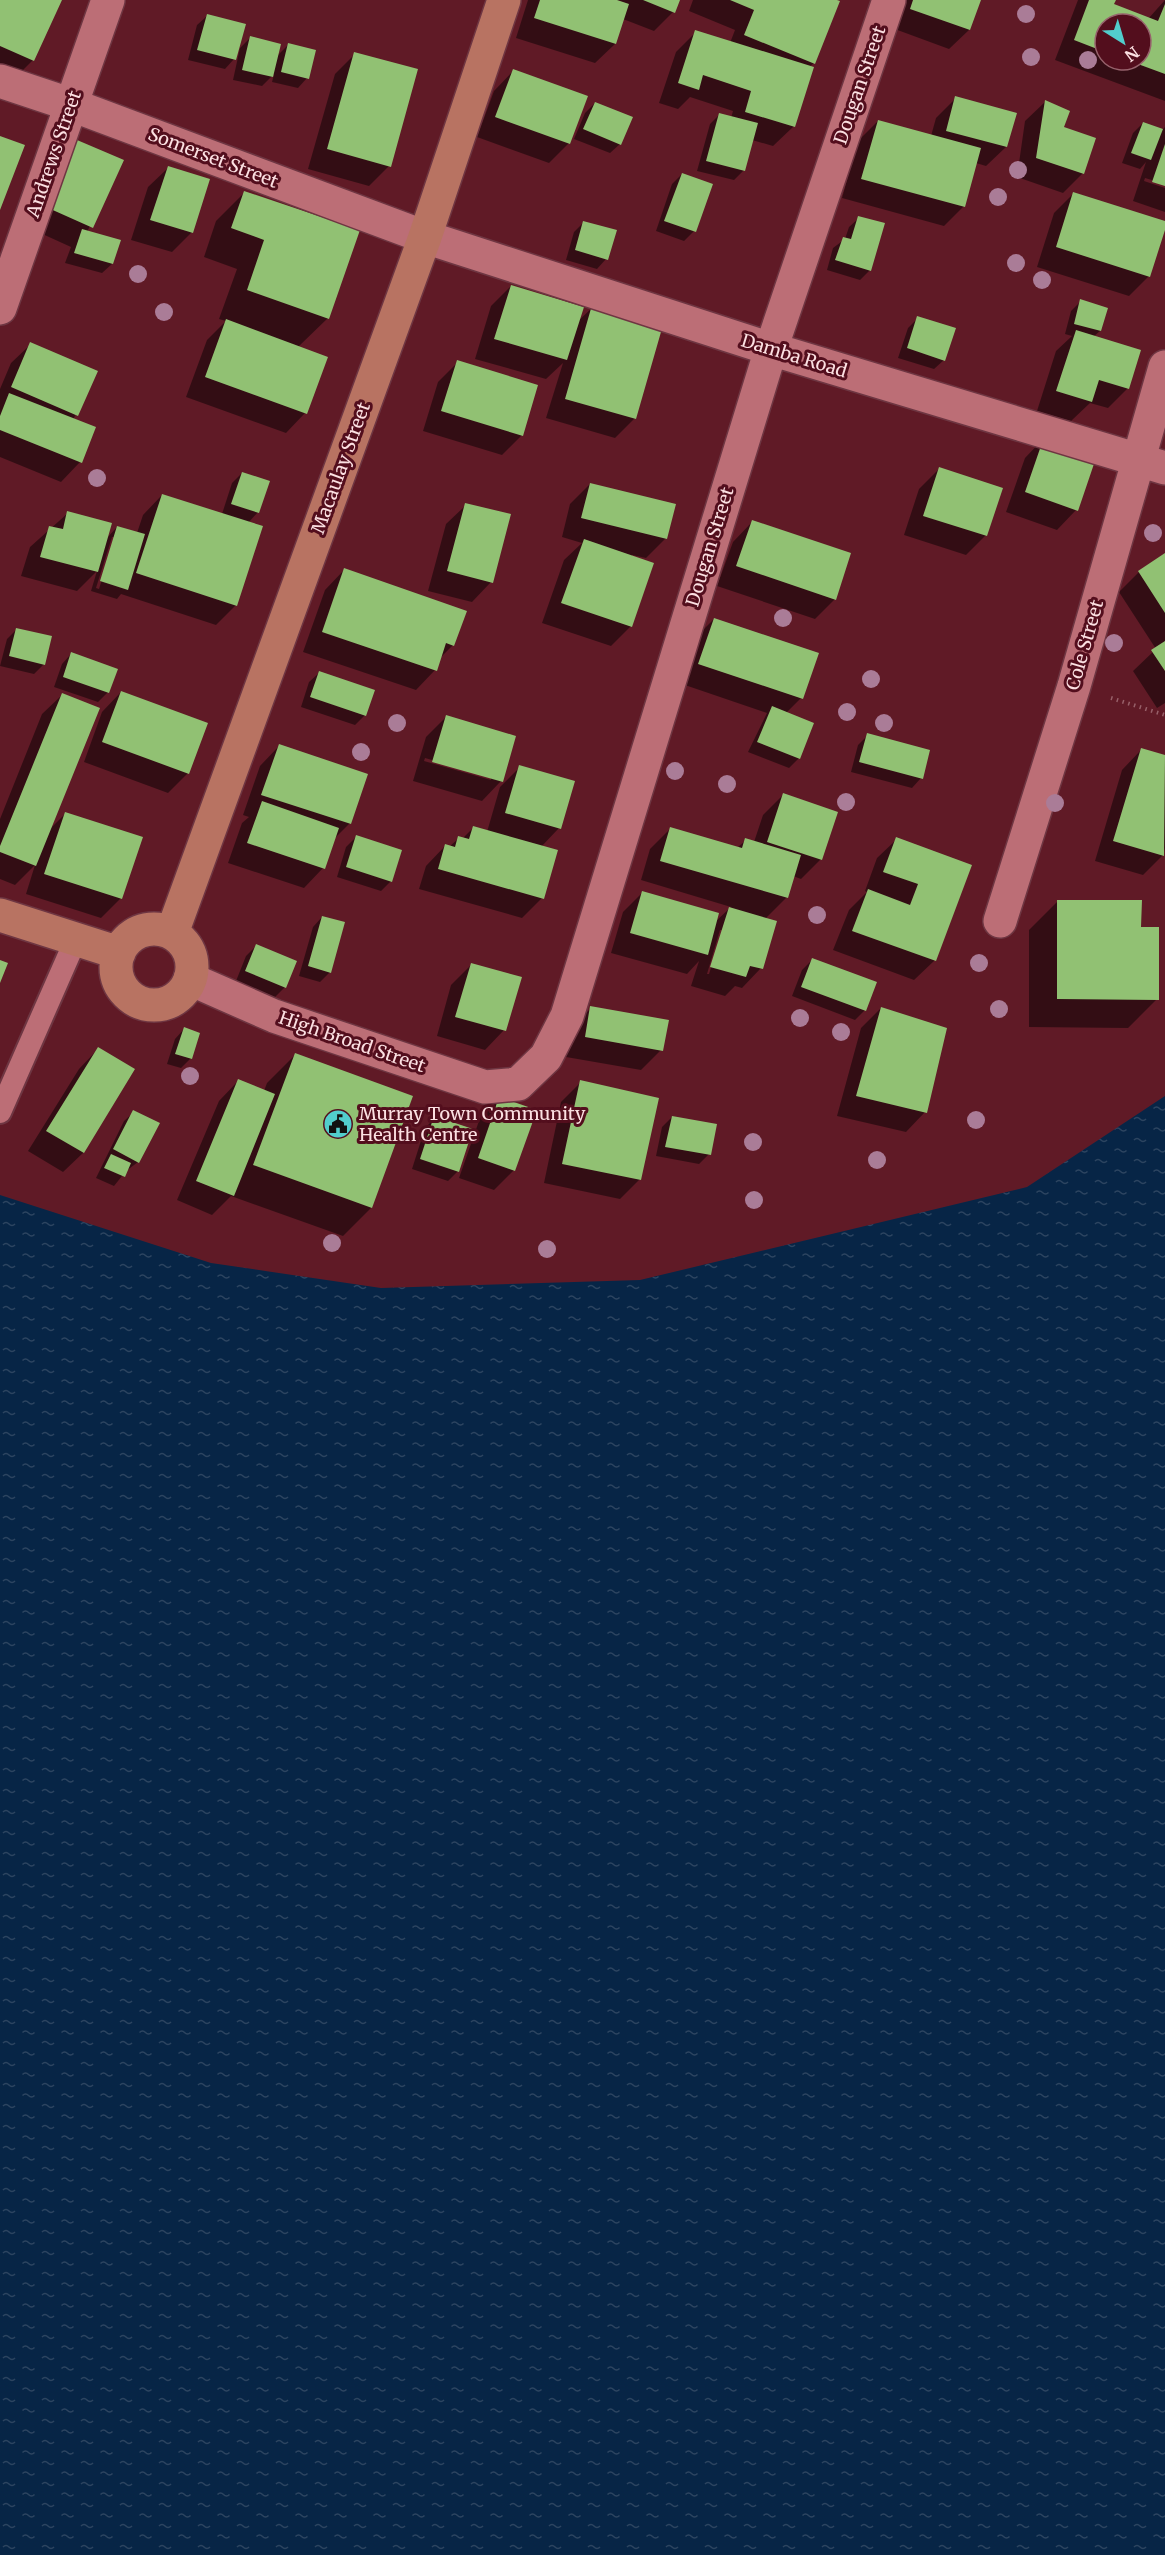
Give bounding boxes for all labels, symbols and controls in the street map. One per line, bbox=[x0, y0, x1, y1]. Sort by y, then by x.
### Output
north arrow bbox=[1093, 12, 1153, 72]
street label: Dougan Street bbox=[829, 23, 891, 147]
text: N bbox=[1121, 42, 1143, 66]
street label: Andrews Street bbox=[21, 87, 86, 221]
street label: Somerset Street bbox=[145, 122, 282, 193]
street label: Damba Road bbox=[738, 329, 850, 383]
street label: Macaulay Street bbox=[306, 399, 375, 537]
street label: Dougan Street bbox=[680, 484, 739, 609]
street label: Cole Street bbox=[1061, 597, 1108, 693]
street label: High Broad Street bbox=[276, 1006, 428, 1077]
place label: Murray Town Community Health Centre bbox=[359, 1102, 586, 1146]
public building icon: Murray Town Community Health Centre bbox=[322, 1108, 354, 1140]

